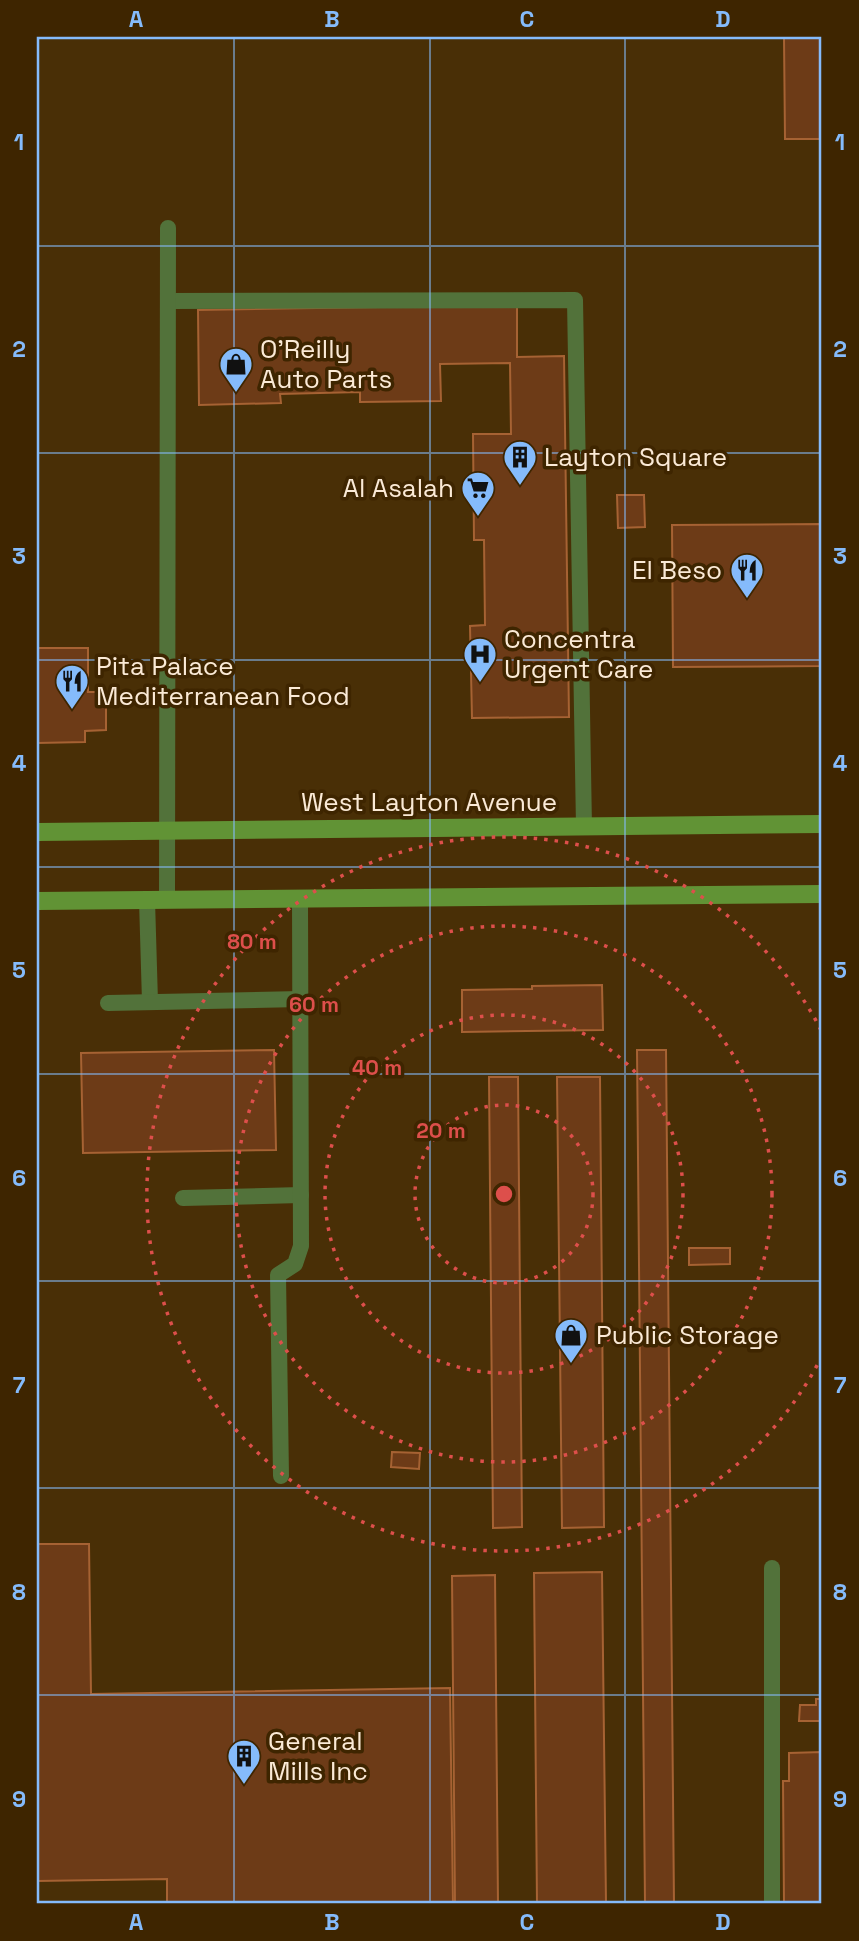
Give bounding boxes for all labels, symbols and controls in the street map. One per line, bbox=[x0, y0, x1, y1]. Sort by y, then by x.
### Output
text: A bbox=[129, 4, 144, 34]
text: B bbox=[324, 4, 340, 34]
text: C bbox=[520, 4, 534, 34]
text: D bbox=[715, 4, 731, 34]
text: 1 bbox=[14, 127, 24, 157]
text: 1 bbox=[835, 127, 845, 157]
place label: O'Reilly Auto Parts bbox=[260, 332, 392, 396]
text: 2 bbox=[12, 334, 26, 364]
text: 2 bbox=[833, 334, 847, 364]
shop icon: O'Reilly Auto Parts bbox=[217, 345, 255, 394]
building icon: Layton Square bbox=[501, 438, 539, 487]
place label: Layton Square bbox=[544, 440, 727, 474]
supermarket icon: Al Asalah bbox=[459, 469, 497, 518]
place label: Al Asalah bbox=[343, 471, 454, 505]
text: 3 bbox=[12, 541, 26, 571]
text: 3 bbox=[833, 541, 847, 571]
restaurant icon: El Beso bbox=[728, 551, 766, 600]
place label: El Beso bbox=[632, 553, 722, 587]
place label: Concentra Urgent Care bbox=[504, 622, 653, 686]
hospital icon: Concentra Urgent Care bbox=[461, 635, 499, 684]
place label: Pita Palace Mediterranean Food bbox=[96, 649, 350, 713]
restaurant icon: Pita Palace Mediterranean Food bbox=[53, 662, 91, 711]
text: 4 bbox=[12, 748, 27, 778]
text: 4 bbox=[833, 748, 848, 778]
street label: West Layton Avenue bbox=[301, 785, 557, 819]
text: 80 m bbox=[227, 928, 277, 955]
text: 5 bbox=[12, 955, 26, 985]
text: 5 bbox=[833, 955, 847, 985]
text: 60 m bbox=[289, 991, 339, 1018]
text: 40 m bbox=[352, 1054, 402, 1081]
text: 20 m bbox=[416, 1117, 466, 1144]
text: 6 bbox=[12, 1163, 26, 1193]
text: 6 bbox=[833, 1163, 847, 1193]
centre of rings bbox=[492, 1182, 516, 1206]
shop icon: Public Storage bbox=[552, 1316, 590, 1365]
place label: Public Storage bbox=[596, 1318, 779, 1352]
text: 7 bbox=[13, 1370, 26, 1400]
text: 7 bbox=[834, 1370, 847, 1400]
text: 8 bbox=[12, 1577, 26, 1607]
text: 8 bbox=[833, 1577, 847, 1607]
place label: General Mills Inc bbox=[268, 1724, 368, 1788]
building icon: General Mills Inc bbox=[225, 1737, 263, 1786]
text: 9 bbox=[12, 1784, 26, 1814]
text: 9 bbox=[833, 1784, 847, 1814]
text: A bbox=[129, 1907, 144, 1937]
text: B bbox=[324, 1907, 340, 1937]
text: C bbox=[520, 1907, 534, 1937]
text: D bbox=[715, 1907, 731, 1937]

